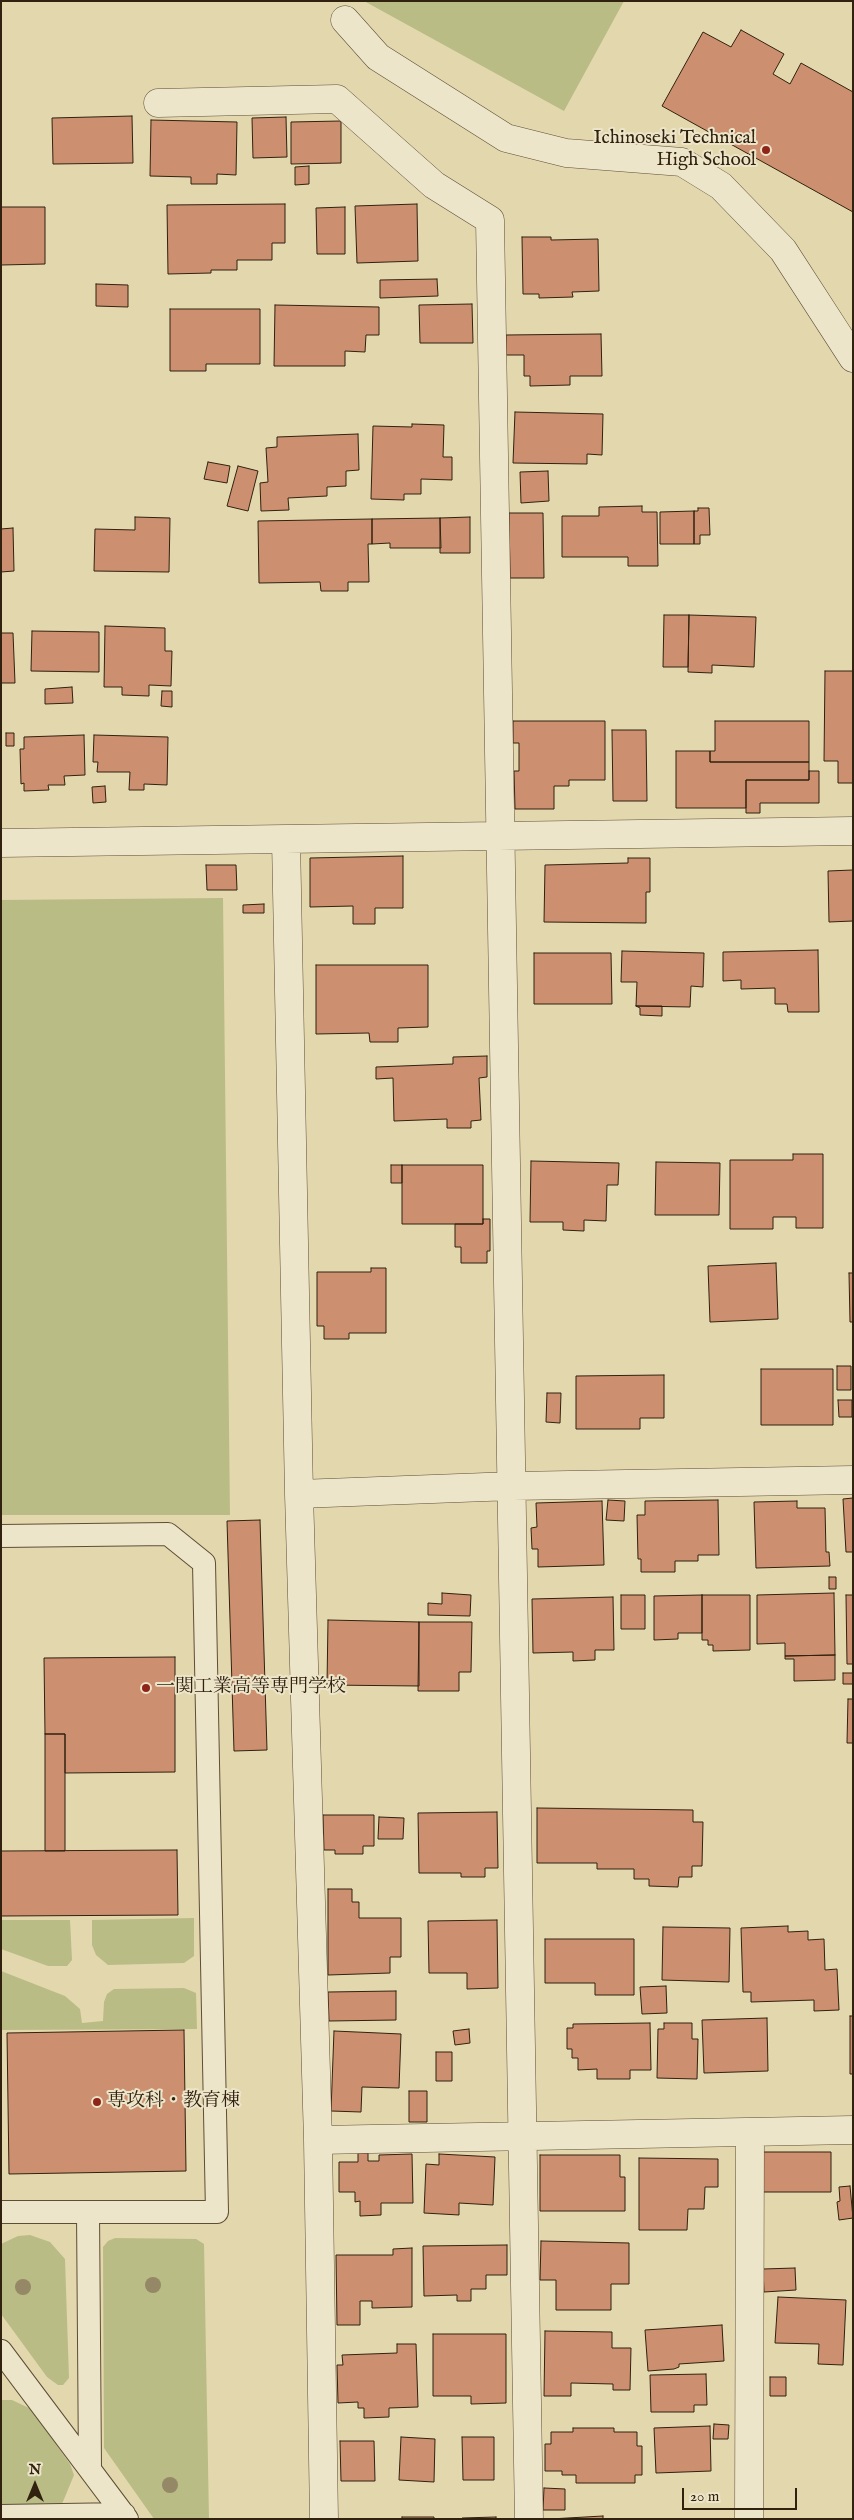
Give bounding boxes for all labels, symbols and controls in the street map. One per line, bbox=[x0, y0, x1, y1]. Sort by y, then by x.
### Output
place label: Ichinoseki Technical High School bbox=[594, 128, 756, 172]
marker: Ichinoseki Technical High School bbox=[760, 144, 772, 156]
place label: 一関工業高等専門学校 bbox=[156, 1677, 346, 1699]
marker: 一関工業高等専門学校 bbox=[140, 1682, 152, 1694]
place label: 専攻科・教育棟 bbox=[107, 2091, 240, 2113]
marker: 専攻科・教育棟 bbox=[91, 2096, 103, 2108]
north arrow bbox=[10, 2460, 60, 2510]
text: N bbox=[29, 2461, 41, 2479]
scale bar bbox=[684, 2478, 799, 2510]
text: 20 m bbox=[690, 2487, 719, 2506]

